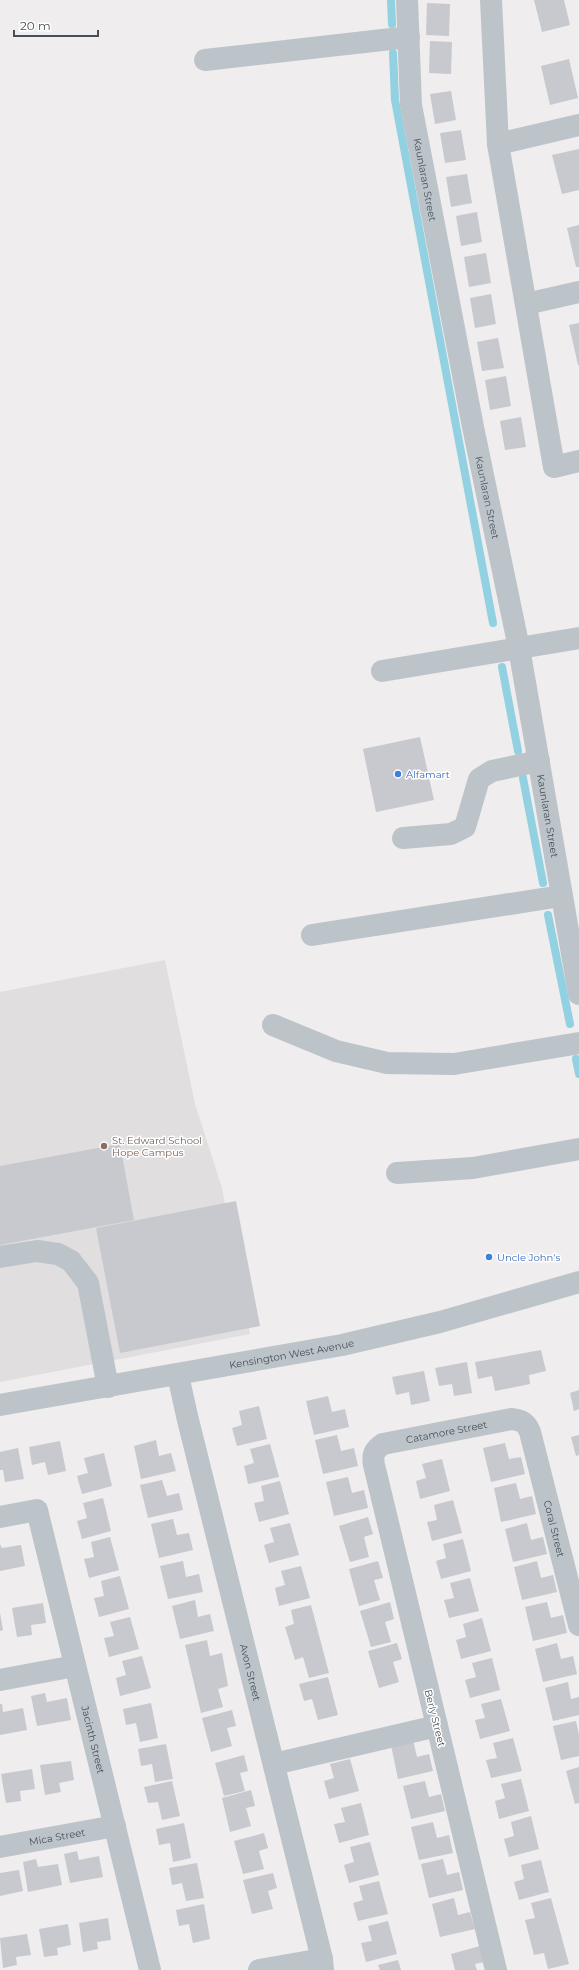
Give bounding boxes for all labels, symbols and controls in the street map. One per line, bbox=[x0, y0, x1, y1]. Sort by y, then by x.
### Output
scale bar bbox=[14, 12, 98, 38]
text: 20 m bbox=[20, 18, 51, 33]
street label: Kaunlaran Street bbox=[411, 137, 440, 222]
street label: Kaunlaran Street bbox=[473, 455, 503, 540]
place label: Alfamart bbox=[406, 768, 450, 781]
marker: Alfamart bbox=[393, 769, 403, 779]
street label: Kaunlaran Street bbox=[534, 773, 562, 858]
place label: St. Edward School Hope Campus bbox=[112, 1134, 202, 1159]
marker: St. Edward School Hope Campus bbox=[99, 1141, 109, 1151]
place label: Uncle John's bbox=[497, 1251, 560, 1264]
marker: Uncle John's bbox=[484, 1252, 494, 1262]
street label: Kensington West Avenue bbox=[228, 1336, 355, 1371]
street label: Catamore Street bbox=[405, 1417, 488, 1446]
street label: Coral Street bbox=[541, 1499, 568, 1558]
street label: Avon Street bbox=[237, 1642, 264, 1702]
street label: Berly Street bbox=[422, 1688, 448, 1748]
street label: Jacinth Street bbox=[79, 1703, 108, 1775]
street label: Mica Street bbox=[28, 1825, 86, 1848]

